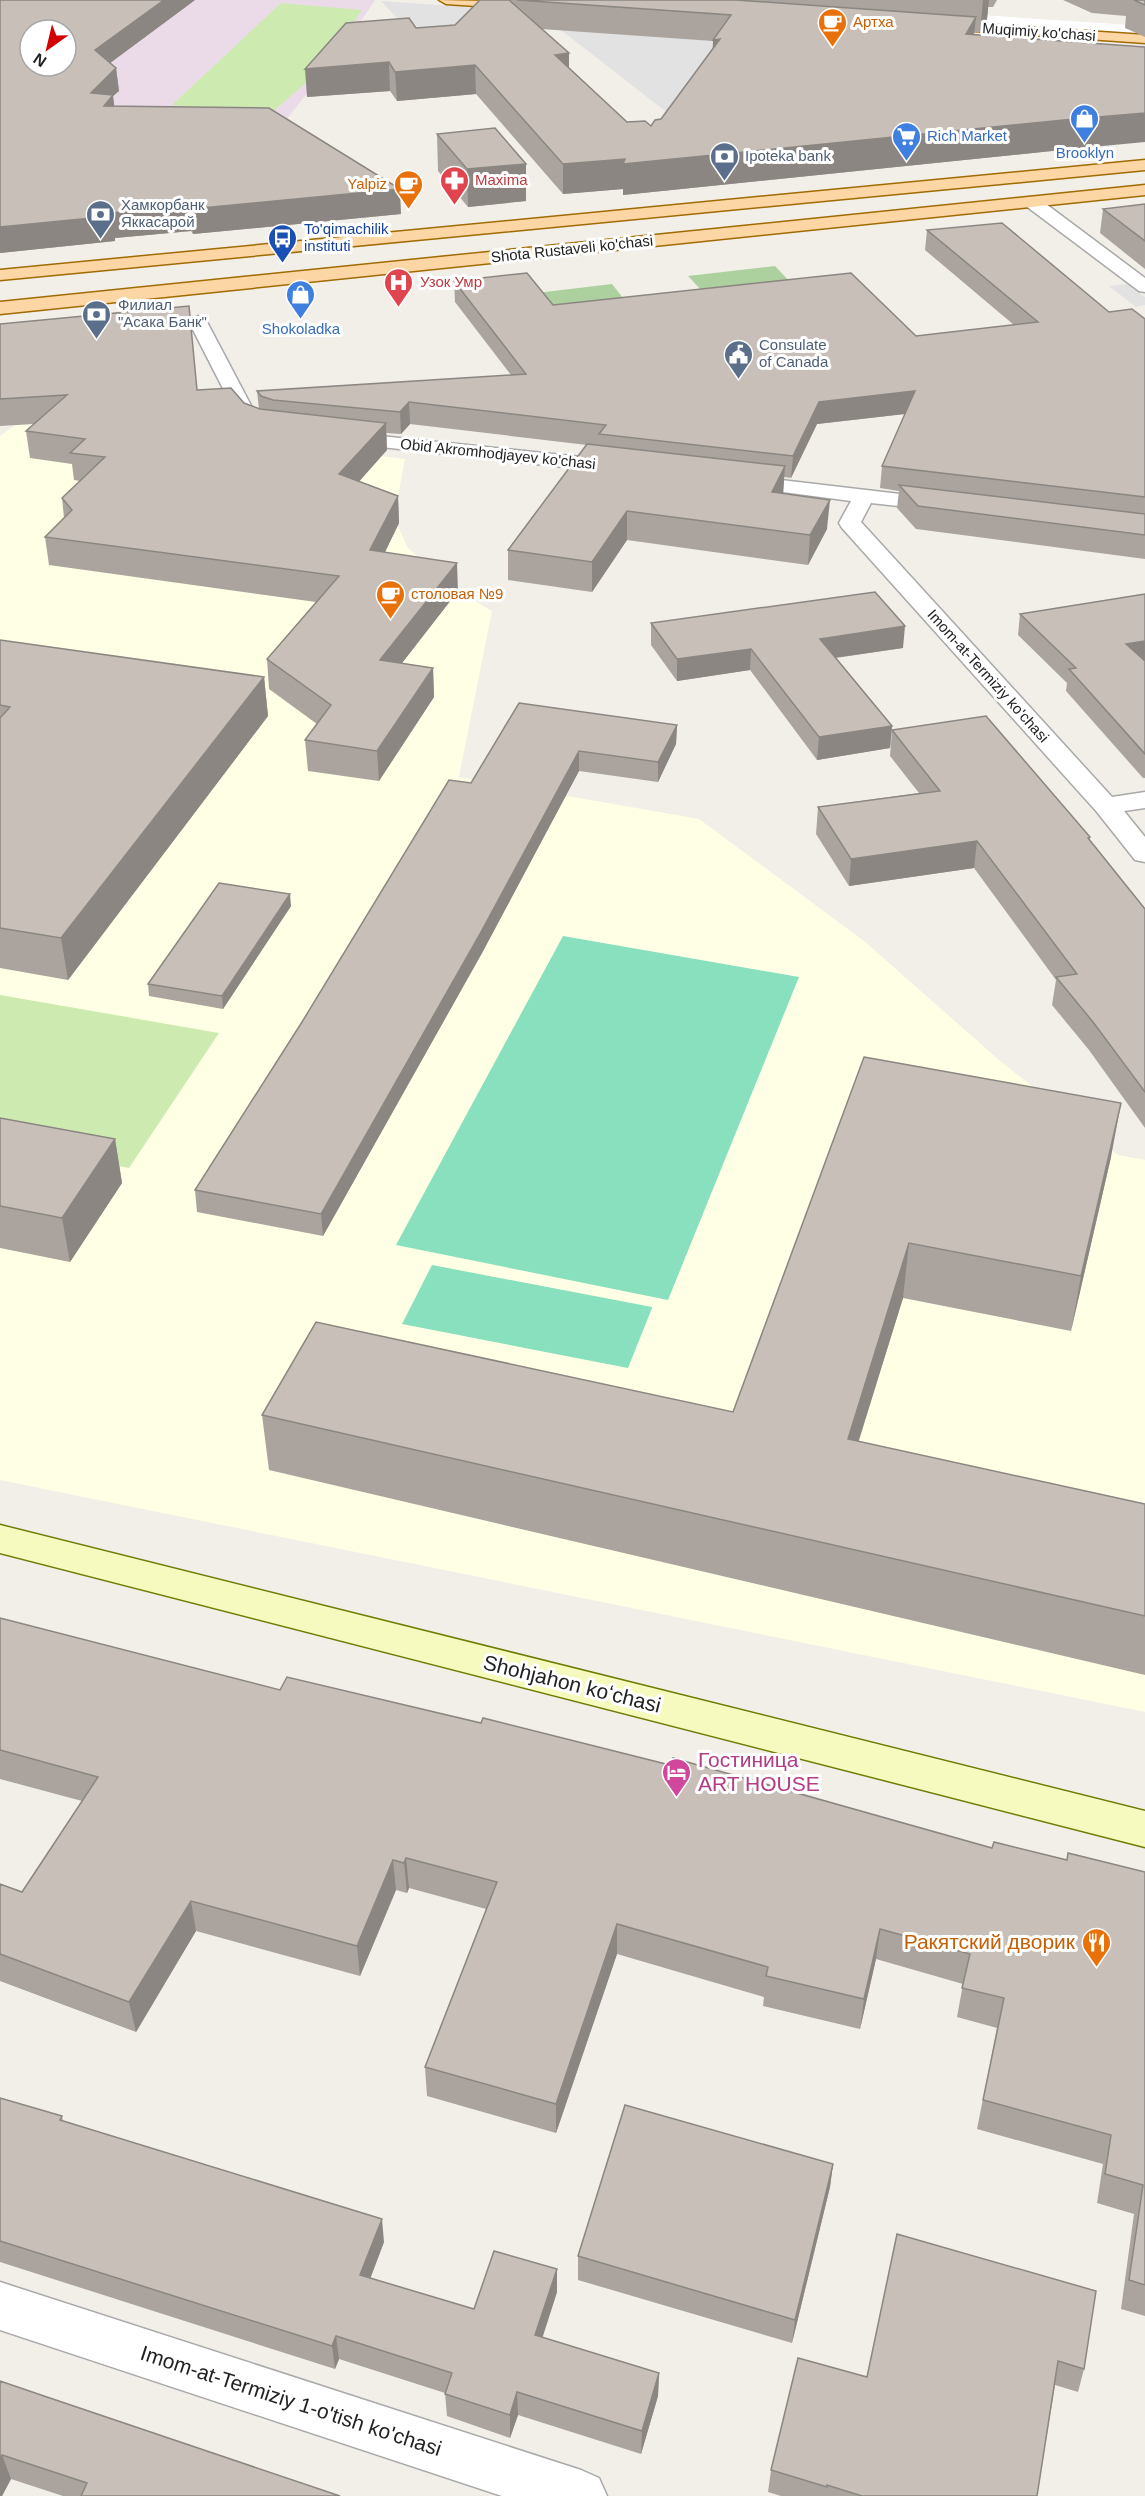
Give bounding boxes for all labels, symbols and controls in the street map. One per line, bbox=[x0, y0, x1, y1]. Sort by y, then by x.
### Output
cafe icon: Артха bbox=[816, 6, 848, 48]
place label: Артха bbox=[853, 13, 894, 30]
north arrow bbox=[18, 18, 78, 78]
street label: Muqimiy ko'chasi bbox=[982, 19, 1096, 44]
text: N bbox=[30, 50, 49, 70]
shop icon: Brooklyn bbox=[1069, 102, 1101, 144]
supermarket icon: Rich Market bbox=[890, 120, 922, 162]
place label: Rich Market bbox=[927, 127, 1008, 144]
bank icon: Ipoteka bank bbox=[708, 140, 740, 182]
place label: Brooklyn bbox=[1056, 144, 1114, 161]
place label: Ipoteka bank bbox=[745, 147, 831, 164]
pharmacy icon: Maxima bbox=[438, 164, 470, 206]
cafe icon: Yalpiz bbox=[392, 168, 424, 210]
place label: Maxima bbox=[475, 171, 528, 188]
place label: Yalpiz bbox=[347, 175, 387, 192]
place label: Хамкорбанк Яккасарой bbox=[121, 196, 205, 230]
bank icon: Хамкорбанк Яккасарой bbox=[84, 198, 116, 240]
place label: To'qimachilik instituti bbox=[304, 220, 389, 254]
bus stop icon: To'qimachilik instituti bbox=[267, 222, 299, 264]
street label: Shota Rustaveli ko'chasi bbox=[490, 232, 654, 265]
hospital icon: Узок Умр bbox=[383, 266, 415, 308]
place label: Узок Умр bbox=[420, 273, 482, 290]
shop icon: Shokoladka bbox=[285, 278, 317, 320]
place label: Филиал "Асака Банк" bbox=[118, 296, 207, 330]
bank icon: Филиал "Асака Банк" bbox=[81, 298, 113, 340]
place label: Shokoladka bbox=[262, 320, 341, 337]
place label: Consulate of Canada bbox=[759, 336, 829, 370]
public building icon: Consulate of Canada bbox=[722, 338, 754, 380]
street label: Obid Akromhodjayev ko'chasi bbox=[400, 435, 597, 472]
cafe icon: столовая №9 bbox=[374, 578, 406, 620]
place label: столовая №9 bbox=[411, 585, 503, 602]
street label: Imom-at-Termiziy ko'chasi bbox=[924, 606, 1053, 746]
street label: Shohjahon koʻchasi bbox=[481, 1650, 663, 1717]
place label: Гостиница ART HOUSE bbox=[698, 1748, 820, 1795]
hotel icon: Гостиница ART HOUSE bbox=[661, 1756, 693, 1798]
restaurant icon: Ракятский дворик bbox=[1080, 1926, 1112, 1968]
place label: Ракятский дворик bbox=[904, 1930, 1076, 1953]
street label: Imom-at-Termiziy 1-o'tish ko'chasi bbox=[138, 2341, 444, 2460]

